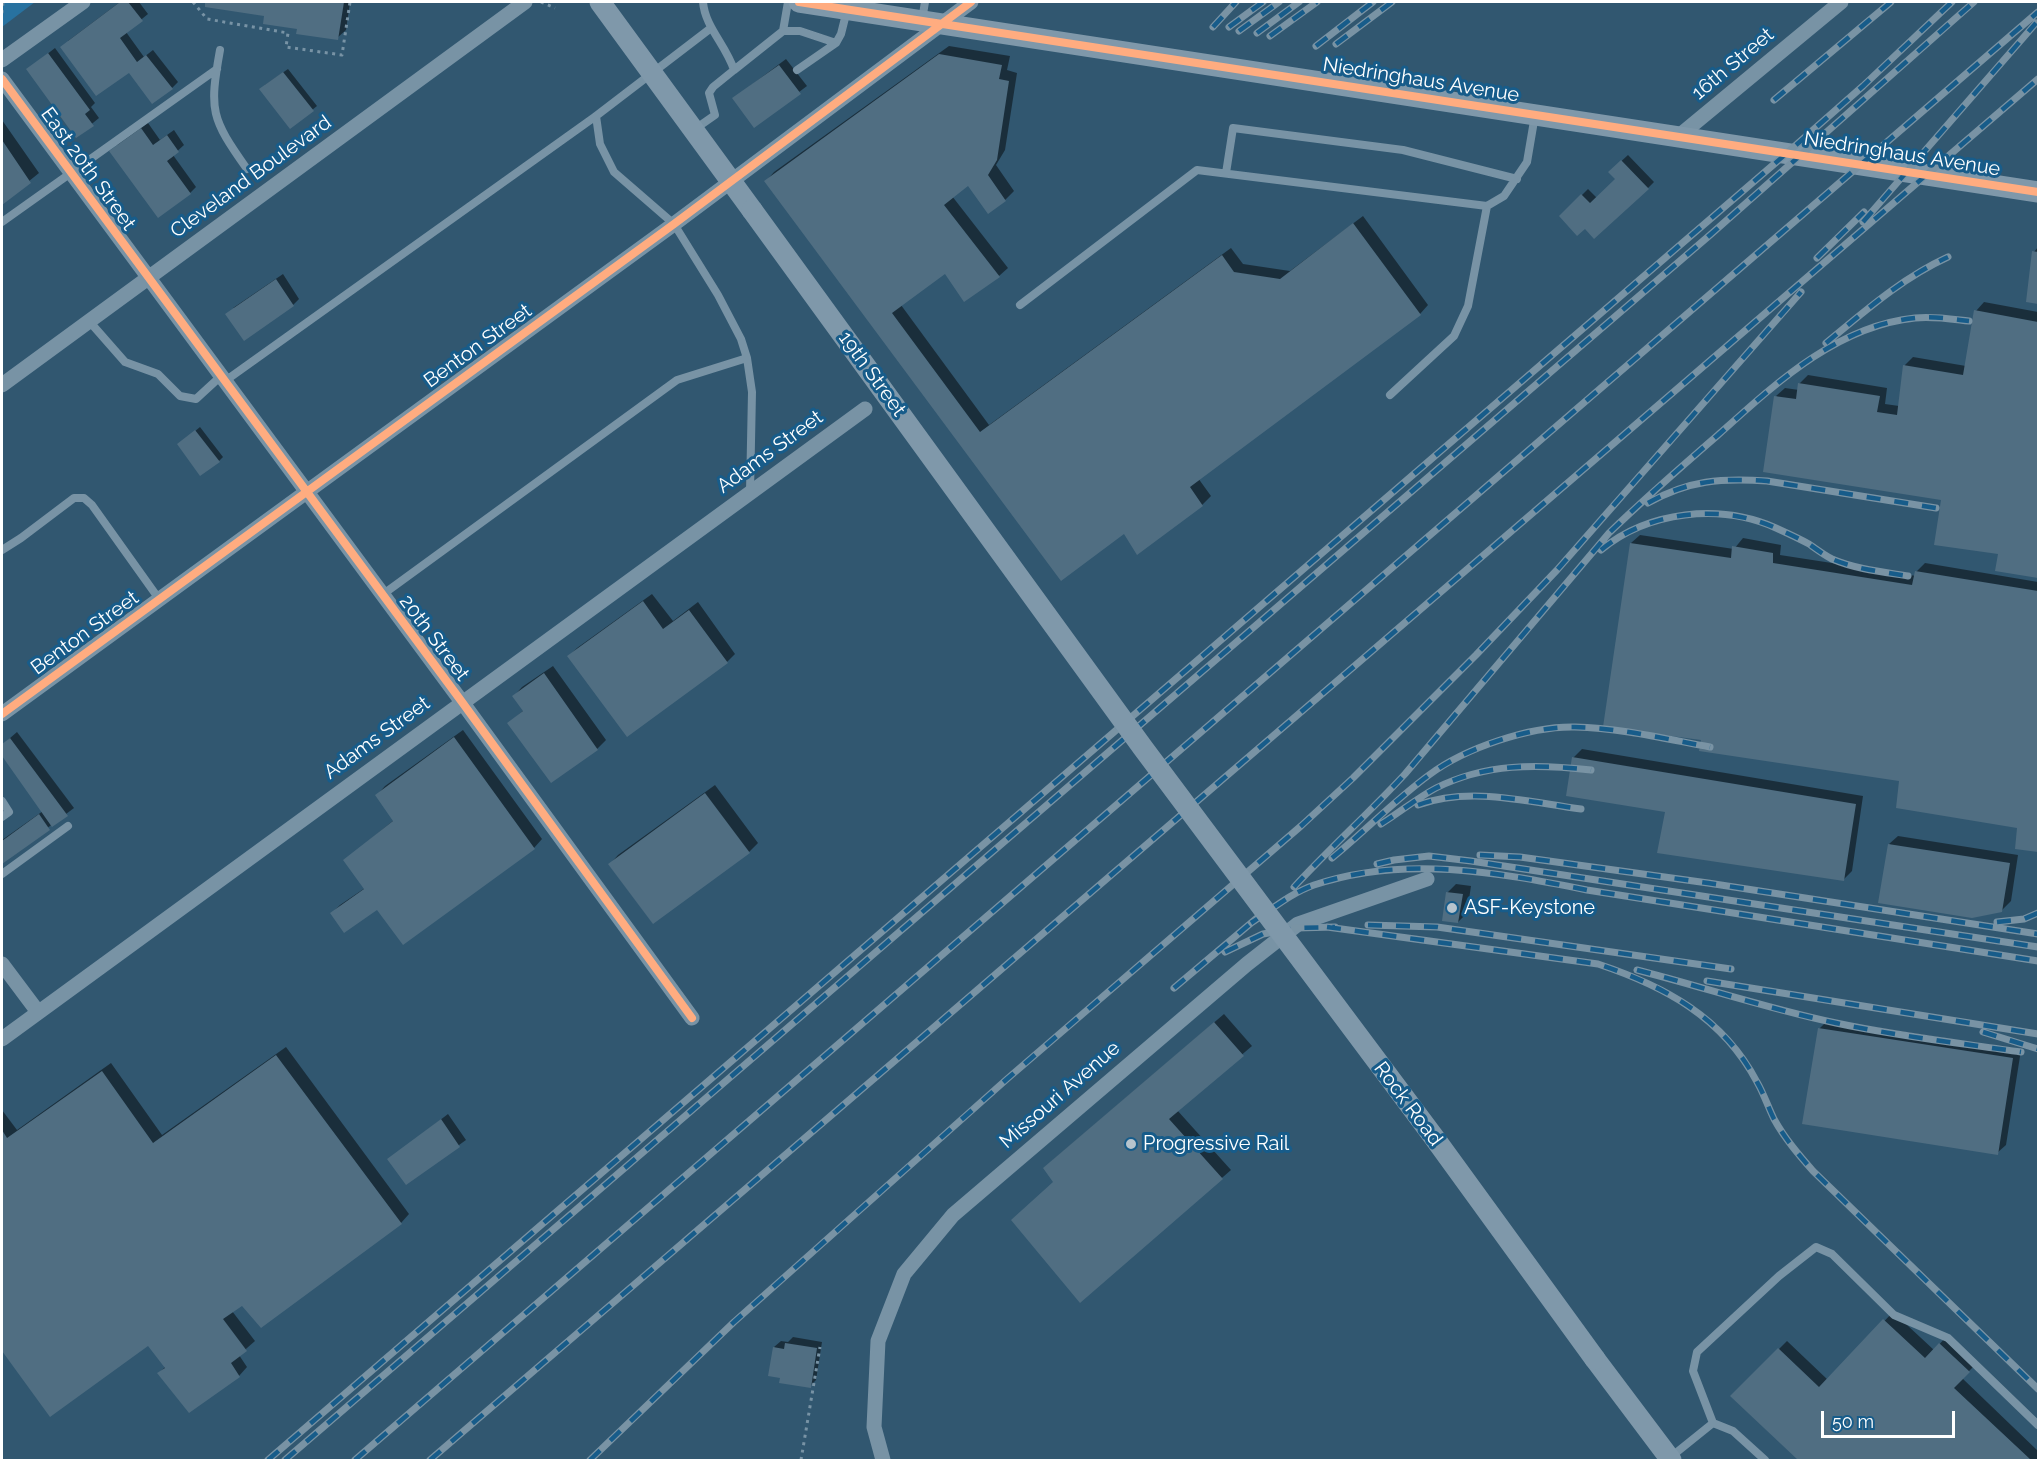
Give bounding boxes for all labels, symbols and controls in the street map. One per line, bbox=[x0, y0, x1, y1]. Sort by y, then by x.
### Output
street label: 16th Street bbox=[1687, 23, 1779, 105]
street label: Niedringhaus Avenue bbox=[1321, 53, 1521, 107]
street label: East 20th Street bbox=[35, 103, 141, 235]
street label: Cleveland Boulevard bbox=[166, 111, 336, 243]
street label: Niedringhaus Avenue bbox=[1802, 127, 2002, 181]
street label: Benton Street bbox=[419, 299, 537, 393]
street label: 19th Street bbox=[833, 327, 911, 421]
street label: Adams Street bbox=[712, 406, 828, 498]
street label: Benton Street bbox=[26, 586, 144, 680]
street label: 20th Street bbox=[394, 590, 474, 686]
street label: Adams Street bbox=[319, 692, 435, 784]
place label: ASF-Keystone bbox=[1464, 896, 1595, 920]
marker: ASF-Keystone bbox=[1445, 901, 1459, 915]
street label: Missouri Avenue bbox=[995, 1036, 1125, 1154]
street label: Rock Road bbox=[1369, 1057, 1447, 1151]
place label: Progressive Rail bbox=[1143, 1132, 1289, 1156]
marker: Progressive Rail bbox=[1124, 1137, 1138, 1151]
scale bar bbox=[1824, 1399, 1958, 1437]
text: 50 m bbox=[1832, 1411, 1874, 1432]

